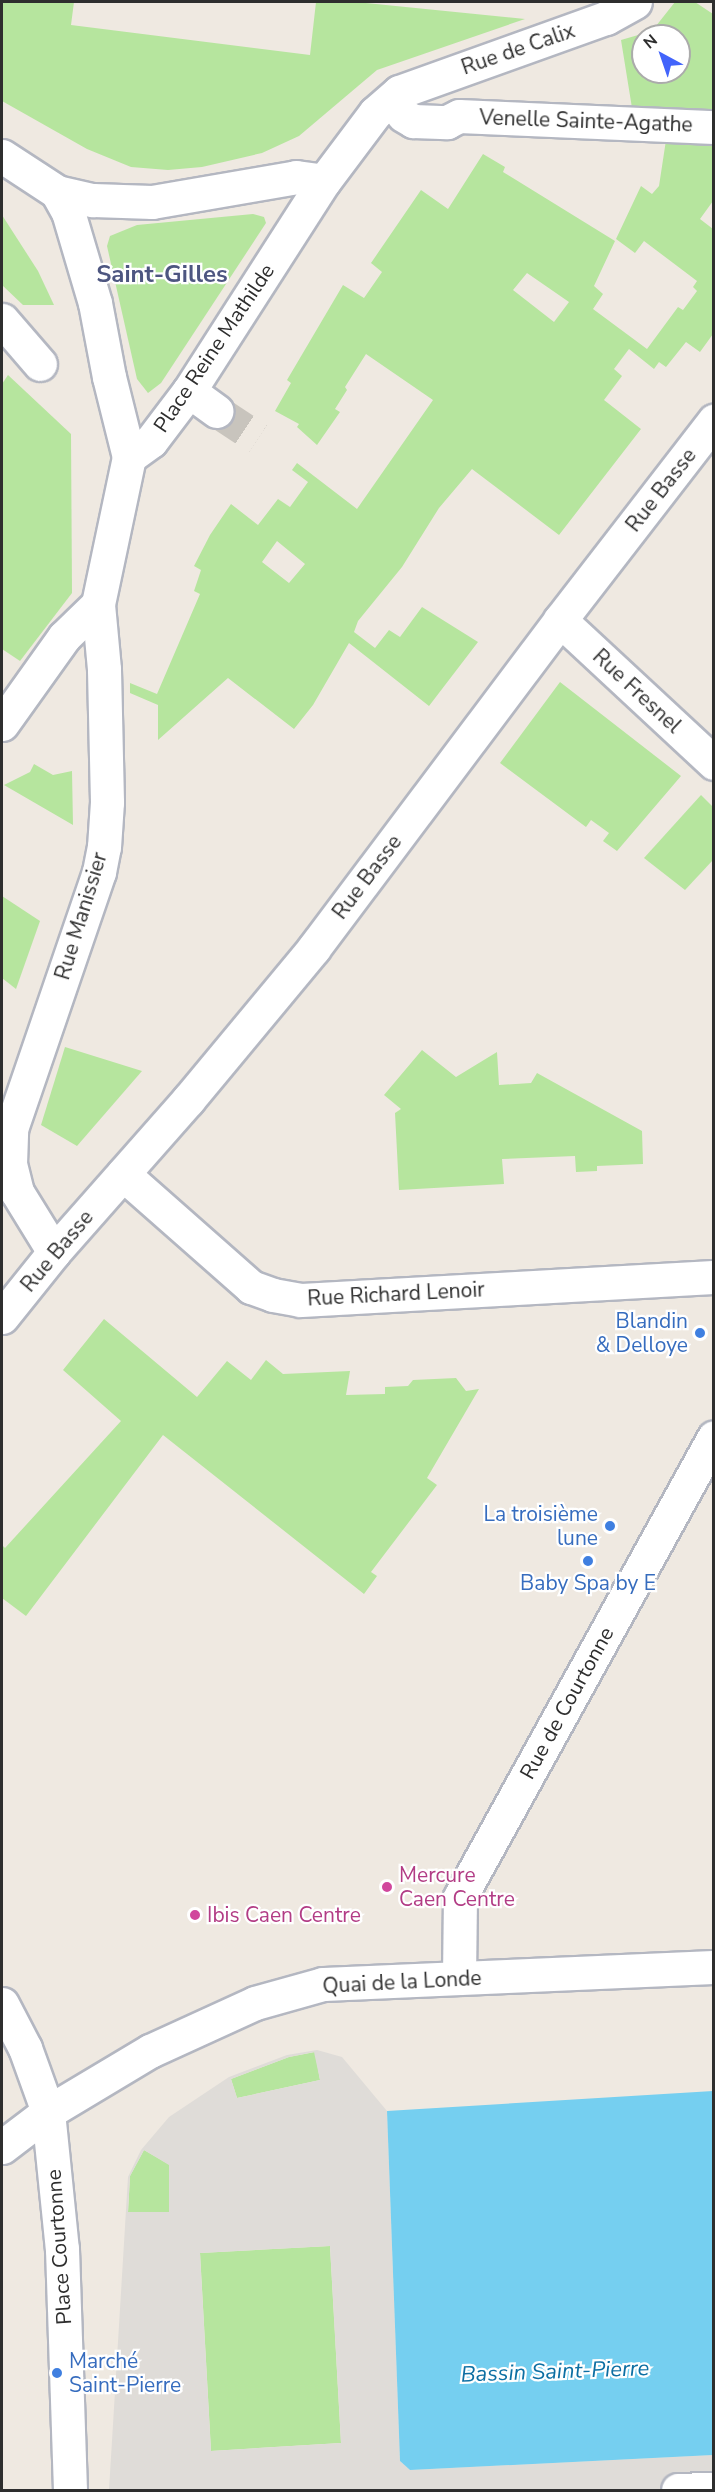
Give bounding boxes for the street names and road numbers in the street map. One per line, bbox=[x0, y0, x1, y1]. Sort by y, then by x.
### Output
street label: Rue de Calix bbox=[458, 18, 578, 80]
street label: Venelle Sainte-Agathe bbox=[479, 105, 693, 137]
street label: Place Reine Mathilde bbox=[148, 259, 280, 437]
street label: Rue Basse bbox=[621, 443, 701, 537]
street label: Rue Fresnel bbox=[588, 644, 686, 738]
street label: Rue Basse bbox=[327, 830, 407, 924]
street label: Rue Manissier bbox=[50, 849, 112, 983]
street label: Rue Basse bbox=[15, 1205, 99, 1297]
street label: Rue Richard Lenoir bbox=[307, 1277, 485, 1311]
street label: Rue de Courtonne bbox=[515, 1623, 619, 1783]
street label: Quai de la Londe bbox=[322, 1965, 482, 1999]
street label: Place Courtonne bbox=[41, 2169, 77, 2325]

